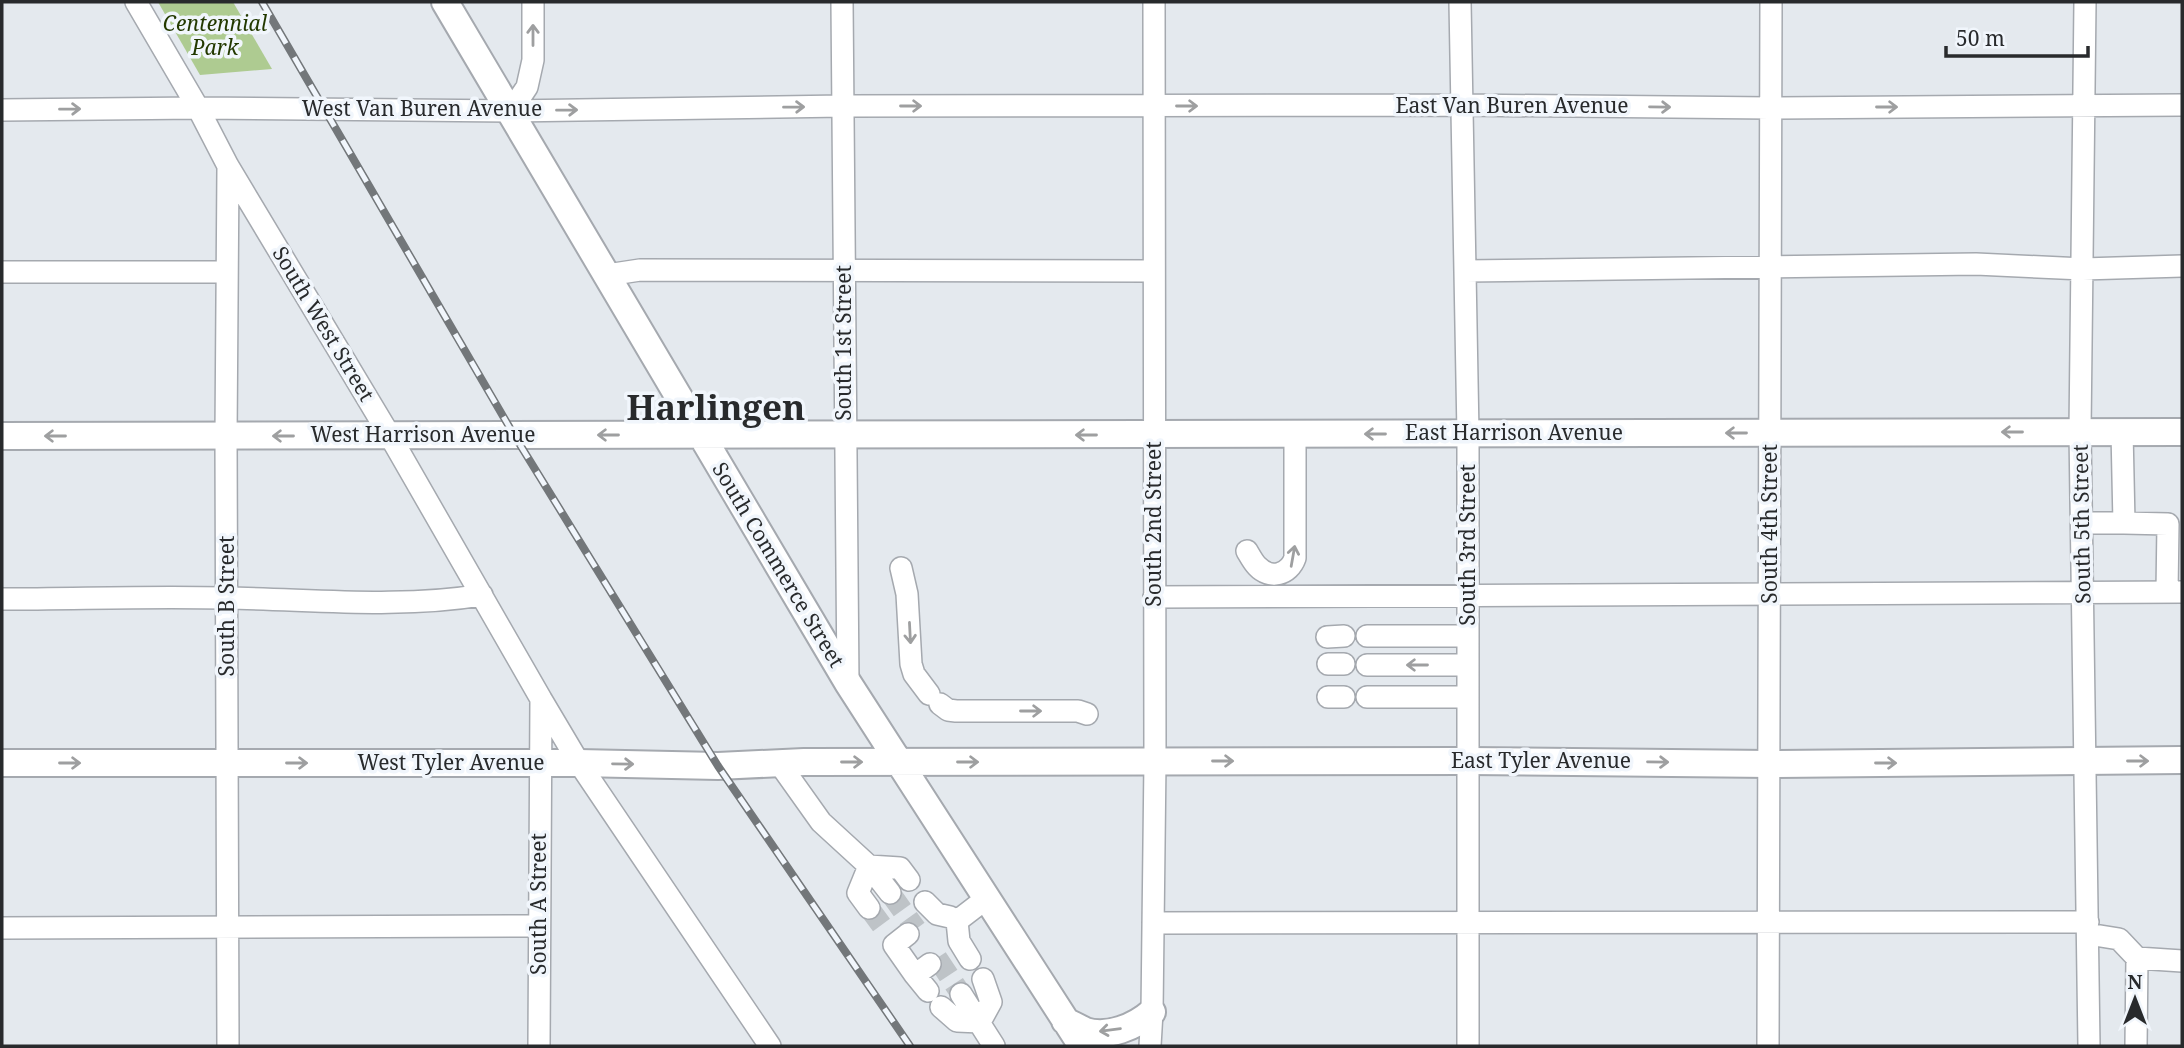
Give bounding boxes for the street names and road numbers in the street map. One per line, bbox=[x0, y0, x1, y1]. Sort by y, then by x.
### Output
street label: East Van Buren Avenue bbox=[1395, 91, 1629, 119]
street label: West Van Buren Avenue bbox=[302, 94, 542, 122]
street label: South West Street bbox=[267, 241, 381, 406]
street label: South 1st Street bbox=[829, 265, 857, 421]
street label: East Harrison Avenue bbox=[1405, 418, 1623, 446]
street label: West Harrison Avenue bbox=[311, 420, 535, 448]
street label: South 2nd Street bbox=[1139, 441, 1167, 607]
street label: South 4th Street bbox=[1755, 444, 1783, 604]
street label: South 5th Street bbox=[2066, 444, 2096, 604]
street label: South Commerce Street bbox=[706, 457, 851, 672]
street label: South 3rd Street bbox=[1453, 464, 1481, 626]
street label: South B Street bbox=[212, 536, 240, 676]
street label: East Tyler Avenue bbox=[1451, 746, 1631, 774]
street label: West Tyler Avenue bbox=[357, 748, 545, 776]
street label: South A Street bbox=[524, 833, 552, 975]

